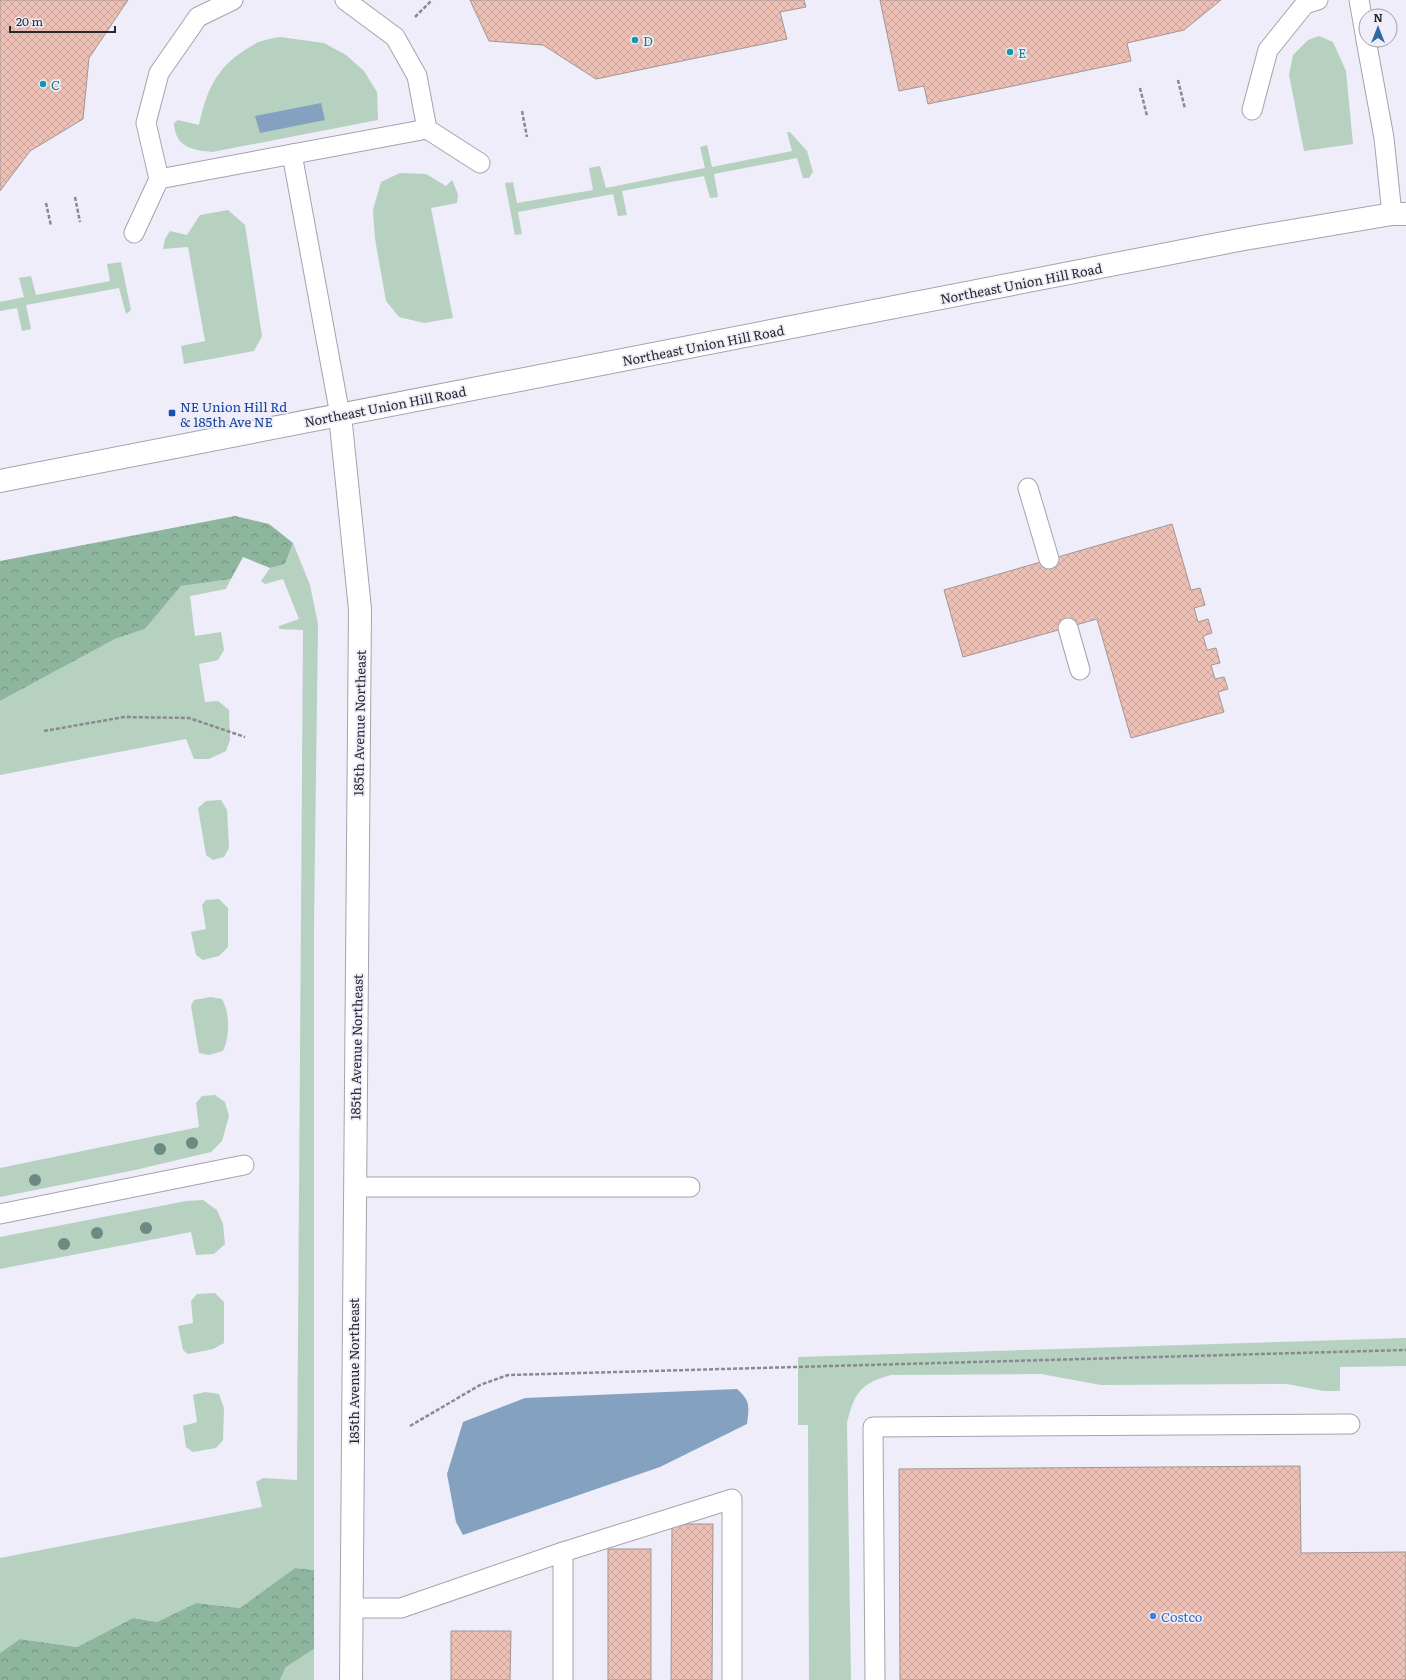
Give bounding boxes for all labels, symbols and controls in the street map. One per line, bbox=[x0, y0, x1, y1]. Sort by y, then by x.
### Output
scale bar bbox=[10, 8, 115, 34]
north arrow bbox=[1358, 8, 1398, 48]
text: N bbox=[1373, 9, 1383, 25]
text: 20 m bbox=[16, 12, 43, 30]
place label: D bbox=[643, 31, 653, 50]
marker: D bbox=[630, 35, 640, 45]
place label: E bbox=[1018, 43, 1026, 62]
marker: E bbox=[1005, 47, 1015, 57]
place label: C bbox=[51, 75, 60, 94]
marker: C bbox=[38, 79, 48, 89]
street label: Northeast Union Hill Road bbox=[938, 258, 1104, 308]
street label: Northeast Union Hill Road bbox=[620, 320, 786, 370]
street label: Northeast Union Hill Road bbox=[302, 381, 468, 431]
place label: NE Union Hill Rd & 185th Ave NE bbox=[180, 397, 287, 431]
marker: NE Union Hill Rd & 185th Ave NE bbox=[167, 408, 177, 418]
street label: 185th Avenue Northeast bbox=[348, 649, 370, 796]
street label: 185th Avenue Northeast bbox=[345, 973, 367, 1120]
street label: 185th Avenue Northeast bbox=[344, 1297, 363, 1444]
place label: Costco bbox=[1161, 1607, 1203, 1626]
marker: Costco bbox=[1148, 1611, 1158, 1621]

